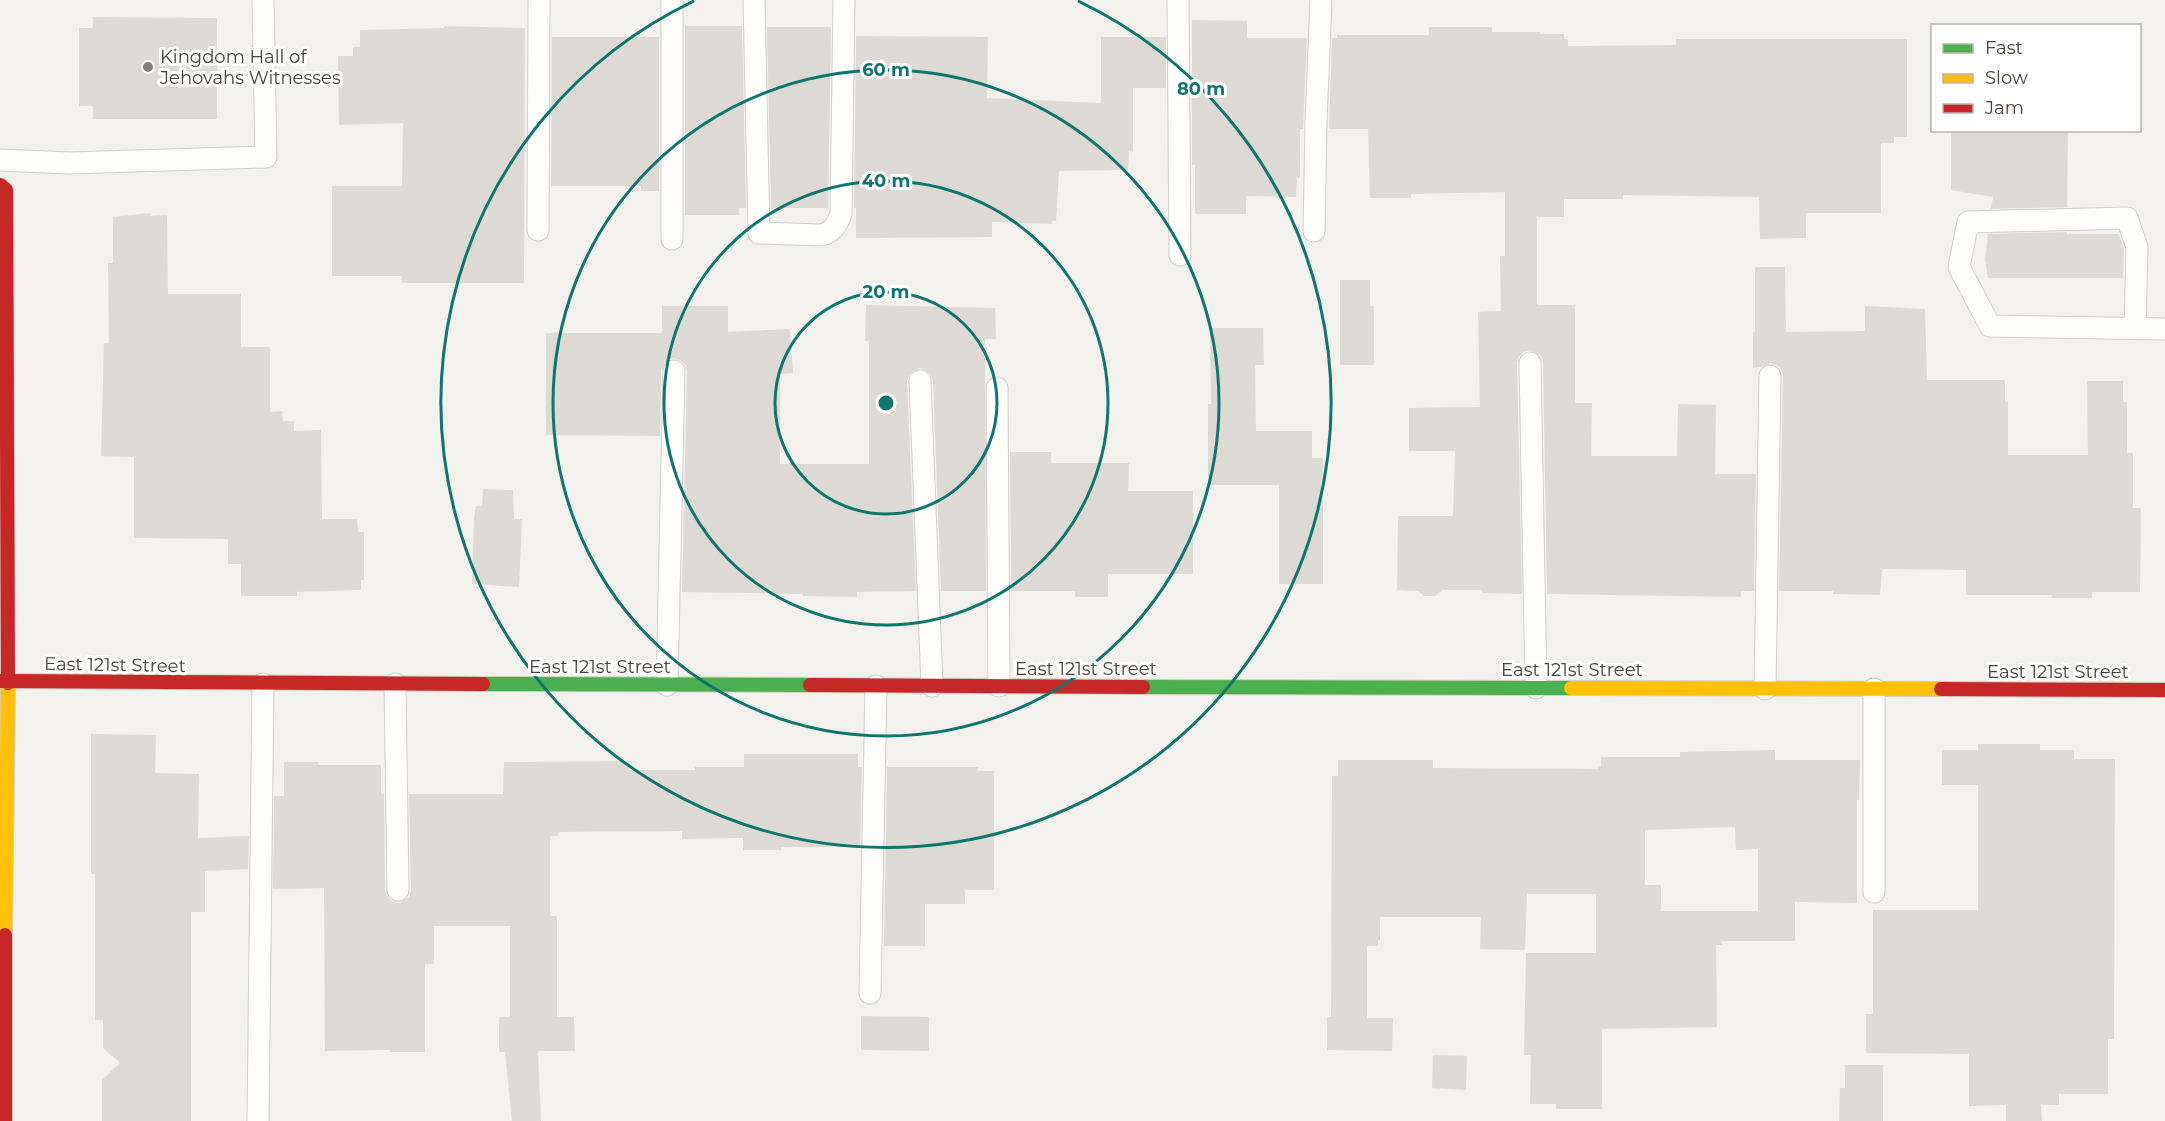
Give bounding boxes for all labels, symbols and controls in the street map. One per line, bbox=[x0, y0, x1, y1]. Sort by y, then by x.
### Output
legend bbox=[1931, 24, 2141, 132]
text: Fast bbox=[1985, 37, 2023, 59]
place label: Kingdom Hall of Jehovahs Witnesses bbox=[159, 46, 341, 89]
text: 60 m bbox=[862, 59, 910, 81]
marker: Kingdom Hall of Jehovahs Witnesses bbox=[141, 60, 155, 74]
text: Slow bbox=[1985, 67, 2028, 89]
text: 80 m bbox=[1177, 78, 1225, 100]
text: Jam bbox=[1984, 97, 2024, 119]
text: 40 m bbox=[862, 170, 910, 192]
text: 20 m bbox=[863, 281, 909, 303]
centre of rings bbox=[876, 393, 896, 413]
street label: East 121st Street bbox=[44, 653, 186, 677]
street label: East 121st Street bbox=[529, 656, 671, 678]
street label: East 121st Street bbox=[1015, 658, 1157, 680]
street label: East 121st Street bbox=[1501, 659, 1643, 681]
street label: East 121st Street bbox=[1987, 661, 2129, 683]

